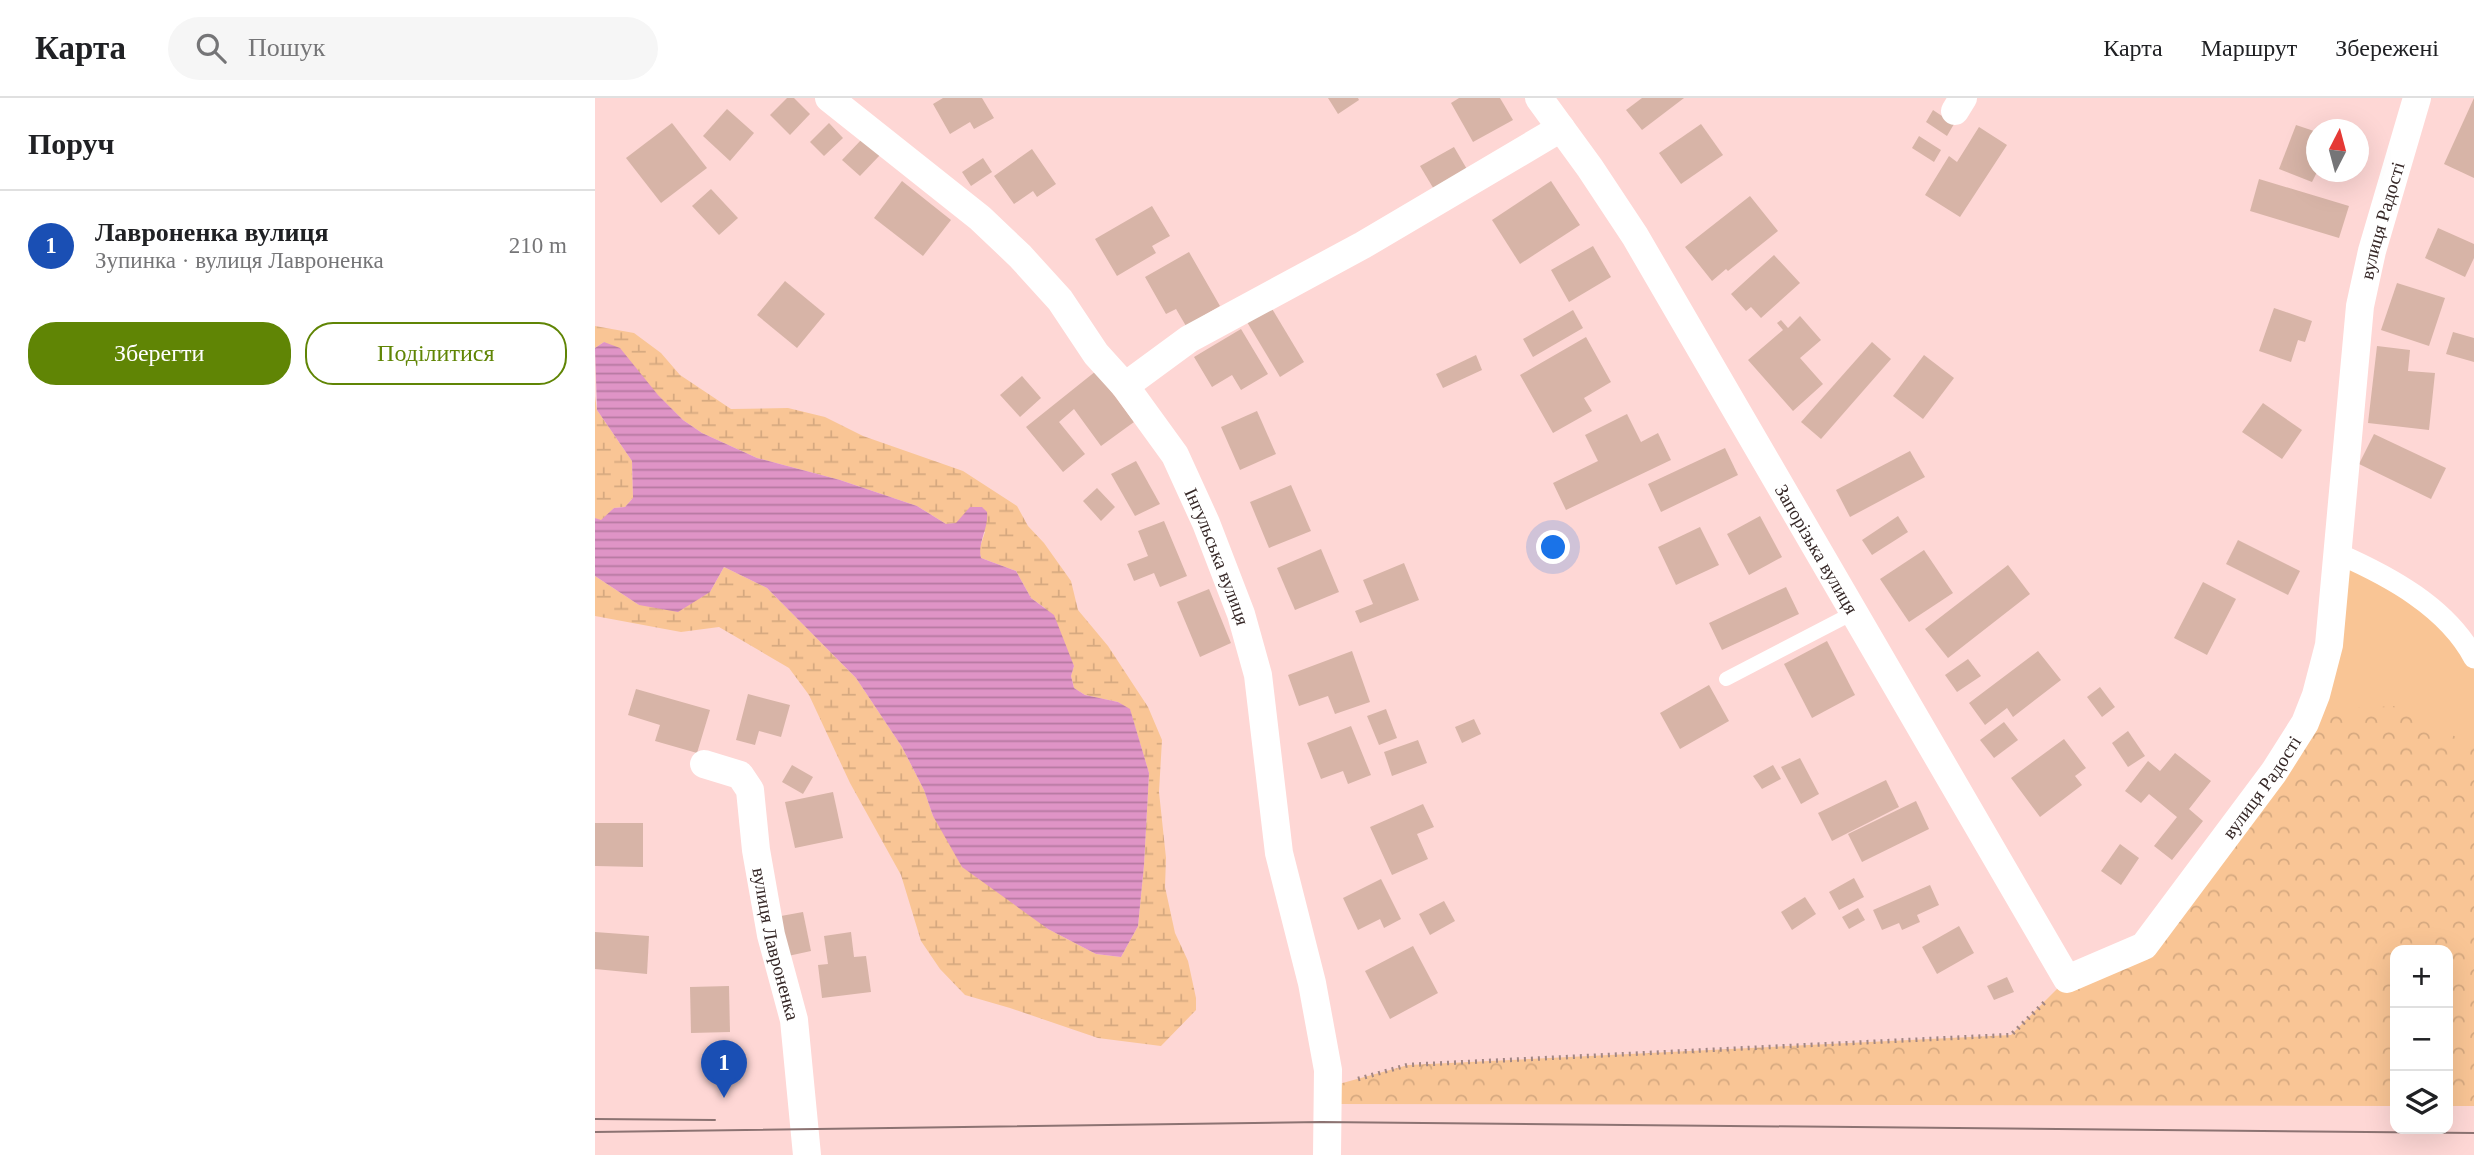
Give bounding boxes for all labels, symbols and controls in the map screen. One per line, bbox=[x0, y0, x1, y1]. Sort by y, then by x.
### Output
search box bbox=[168, 17, 658, 80]
icon: search bbox=[192, 29, 230, 67]
text: Карта bbox=[35, 30, 126, 66]
text: Пошук bbox=[248, 33, 325, 62]
text: Карта bbox=[2103, 35, 2163, 61]
text: Маршрут bbox=[2201, 35, 2297, 61]
text: Збережені bbox=[2335, 35, 2439, 61]
north arrow bbox=[2306, 119, 2369, 182]
text: Поруч bbox=[28, 127, 115, 160]
street label: вулиця Радості bbox=[2356, 159, 2409, 281]
text: Лавроненка вулиця bbox=[95, 218, 329, 247]
text: 1 bbox=[45, 233, 57, 258]
text: 210 m bbox=[509, 233, 567, 258]
text: Зупинка · вулиця Лавроненка bbox=[95, 248, 384, 273]
button: Зберегти bbox=[28, 322, 291, 385]
button: Поділитися bbox=[305, 322, 567, 385]
street label: Запорізька вулиця bbox=[1771, 481, 1862, 618]
street label: Інгульська вулиця bbox=[1180, 485, 1254, 628]
your location bbox=[1536, 530, 1570, 564]
street label: вулиця Радості bbox=[2218, 732, 2305, 843]
street label: вулиця Лавроненка bbox=[748, 866, 804, 1023]
map controls bbox=[2390, 945, 2453, 1134]
button: + bbox=[2390, 945, 2453, 1008]
button: − bbox=[2390, 1008, 2453, 1071]
pin: 1 bbox=[701, 1040, 747, 1098]
button: layers bbox=[2390, 1071, 2453, 1134]

